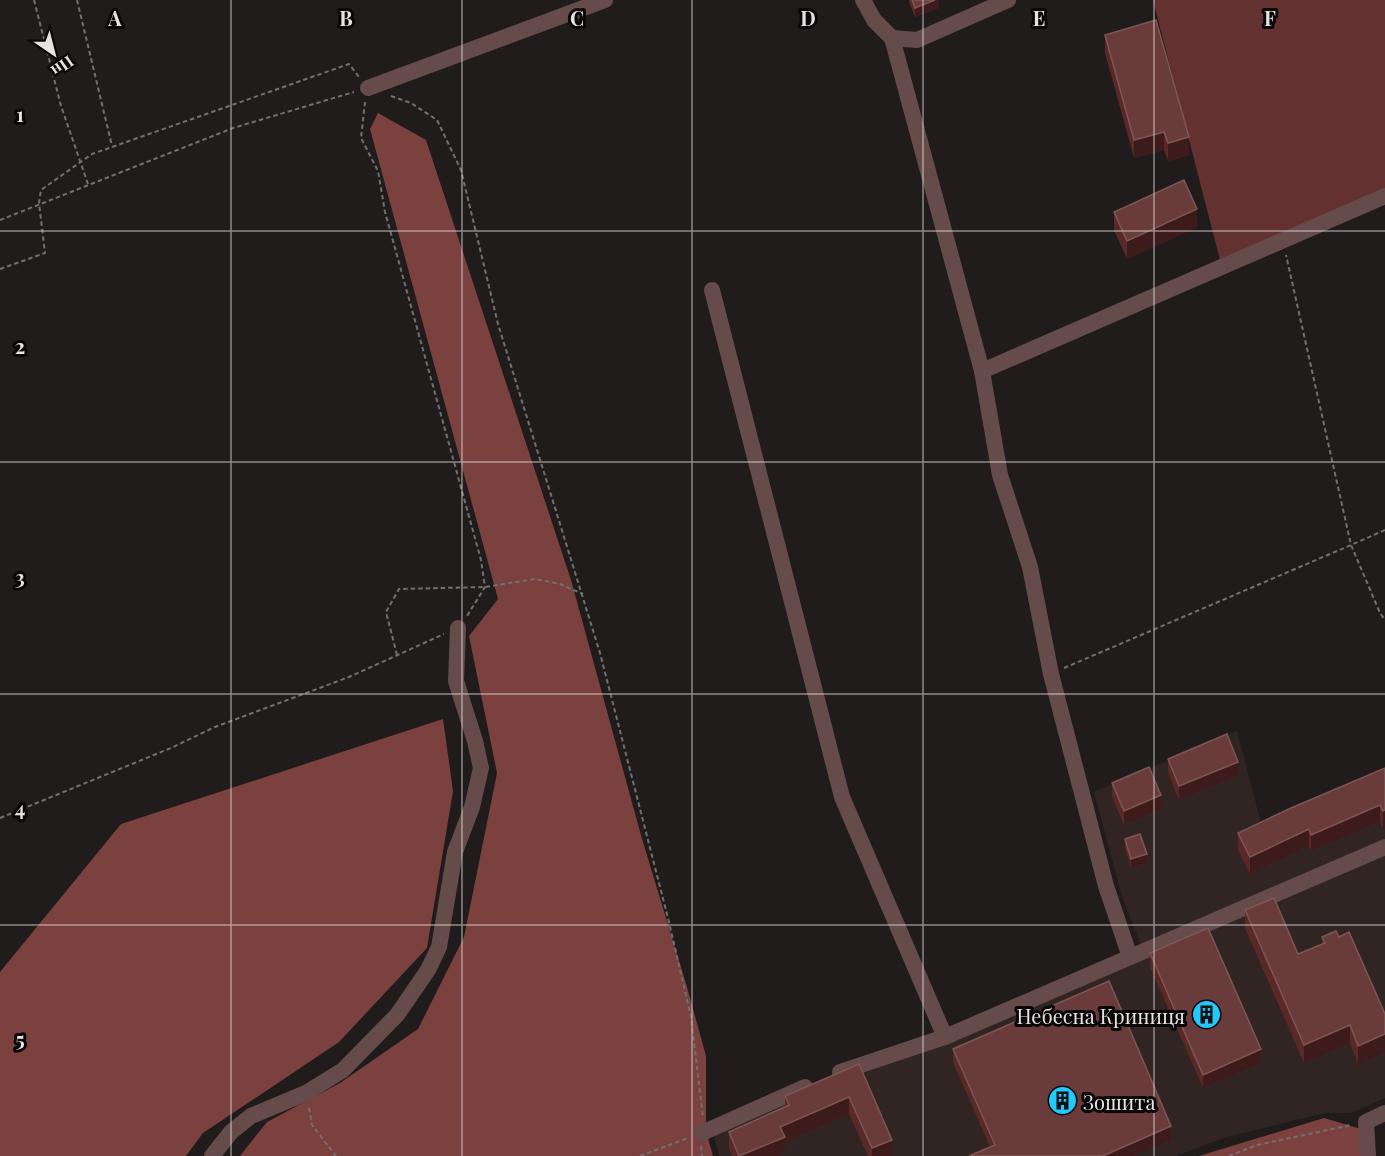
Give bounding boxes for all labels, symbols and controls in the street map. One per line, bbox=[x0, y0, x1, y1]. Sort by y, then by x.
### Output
text: A bbox=[107, 4, 122, 31]
text: B bbox=[339, 4, 353, 31]
text: C bbox=[570, 4, 584, 31]
text: D bbox=[800, 4, 816, 31]
text: E bbox=[1033, 4, 1045, 31]
text: F bbox=[1264, 4, 1276, 31]
north arrow bbox=[24, 24, 84, 84]
text: Пн bbox=[47, 51, 78, 82]
text: 1 bbox=[16, 100, 24, 127]
text: 2 bbox=[15, 332, 25, 359]
text: 3 bbox=[15, 563, 25, 590]
text: 4 bbox=[15, 794, 25, 821]
building icon: Небесна Криниця bbox=[1190, 999, 1222, 1031]
place label: Небесна Криниця bbox=[1017, 1002, 1185, 1029]
text: 5 bbox=[15, 1025, 25, 1052]
building icon: Зошита bbox=[1046, 1085, 1078, 1117]
place label: Зошита bbox=[1083, 1088, 1155, 1115]

